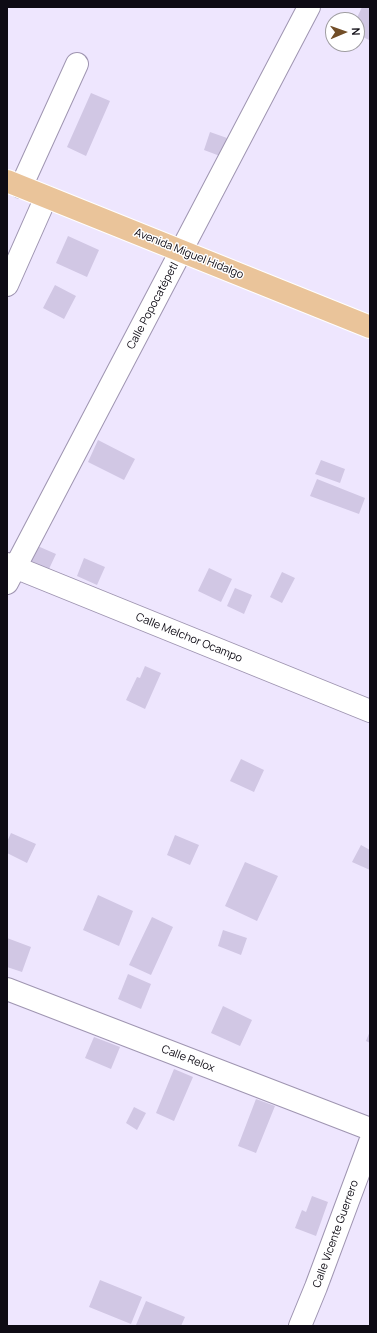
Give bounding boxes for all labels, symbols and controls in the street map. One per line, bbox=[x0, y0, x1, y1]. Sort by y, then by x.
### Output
north arrow bbox=[325, 12, 365, 52]
text: N bbox=[349, 27, 364, 36]
street label: Avenida Miguel Hidalgo bbox=[133, 226, 245, 282]
street label: Calle Popocatépetl bbox=[124, 260, 182, 352]
street label: Calle Melchor Ocampo bbox=[134, 611, 244, 665]
street label: Calle Relox bbox=[160, 1043, 216, 1075]
street label: Calle Vicente Guerrero bbox=[310, 1178, 362, 1290]

